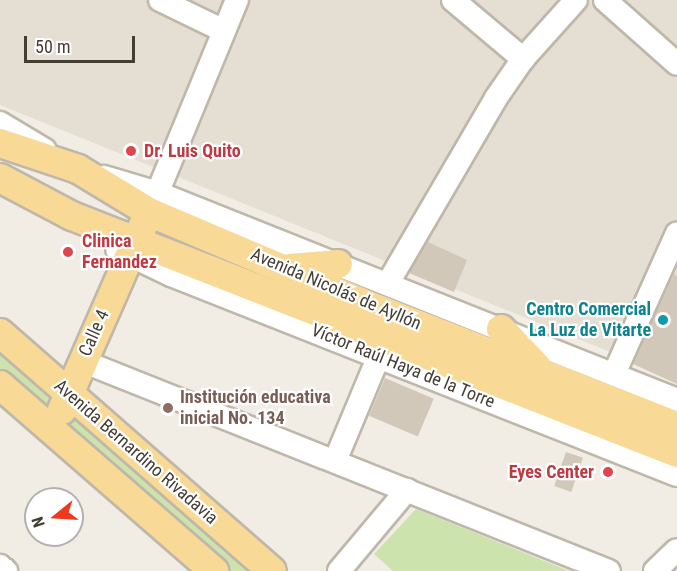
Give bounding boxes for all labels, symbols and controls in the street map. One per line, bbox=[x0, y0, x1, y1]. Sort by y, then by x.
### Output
scale bar bbox=[27, 24, 138, 62]
text: 50 m bbox=[35, 36, 70, 57]
place label: Dr. Luis Quito bbox=[144, 140, 241, 162]
marker: Dr. Luis Quito bbox=[122, 142, 140, 160]
place label: Clinica Fernandez bbox=[82, 231, 157, 274]
marker: Clinica Fernandez bbox=[59, 243, 77, 261]
street label: Avenida Nicolás de Ayllón bbox=[247, 243, 425, 335]
place label: Centro Comercial La Luz de Vitarte bbox=[526, 299, 651, 342]
street label: Calle 4 bbox=[74, 306, 114, 360]
marker: Centro Comercial La Luz de Vitarte bbox=[656, 313, 670, 327]
street label: Víctor Raúl Haya de la Torre bbox=[308, 319, 498, 413]
street label: Avenida Bernardino Rivadavia bbox=[50, 375, 222, 529]
place label: Institución educativa inicial No. 134 bbox=[180, 387, 331, 430]
marker: Institución educativa inicial No. 134 bbox=[161, 401, 175, 415]
place label: Eyes Center bbox=[509, 461, 594, 483]
marker: Eyes Center bbox=[599, 463, 617, 481]
north arrow bbox=[24, 487, 84, 547]
text: N bbox=[28, 515, 49, 530]

